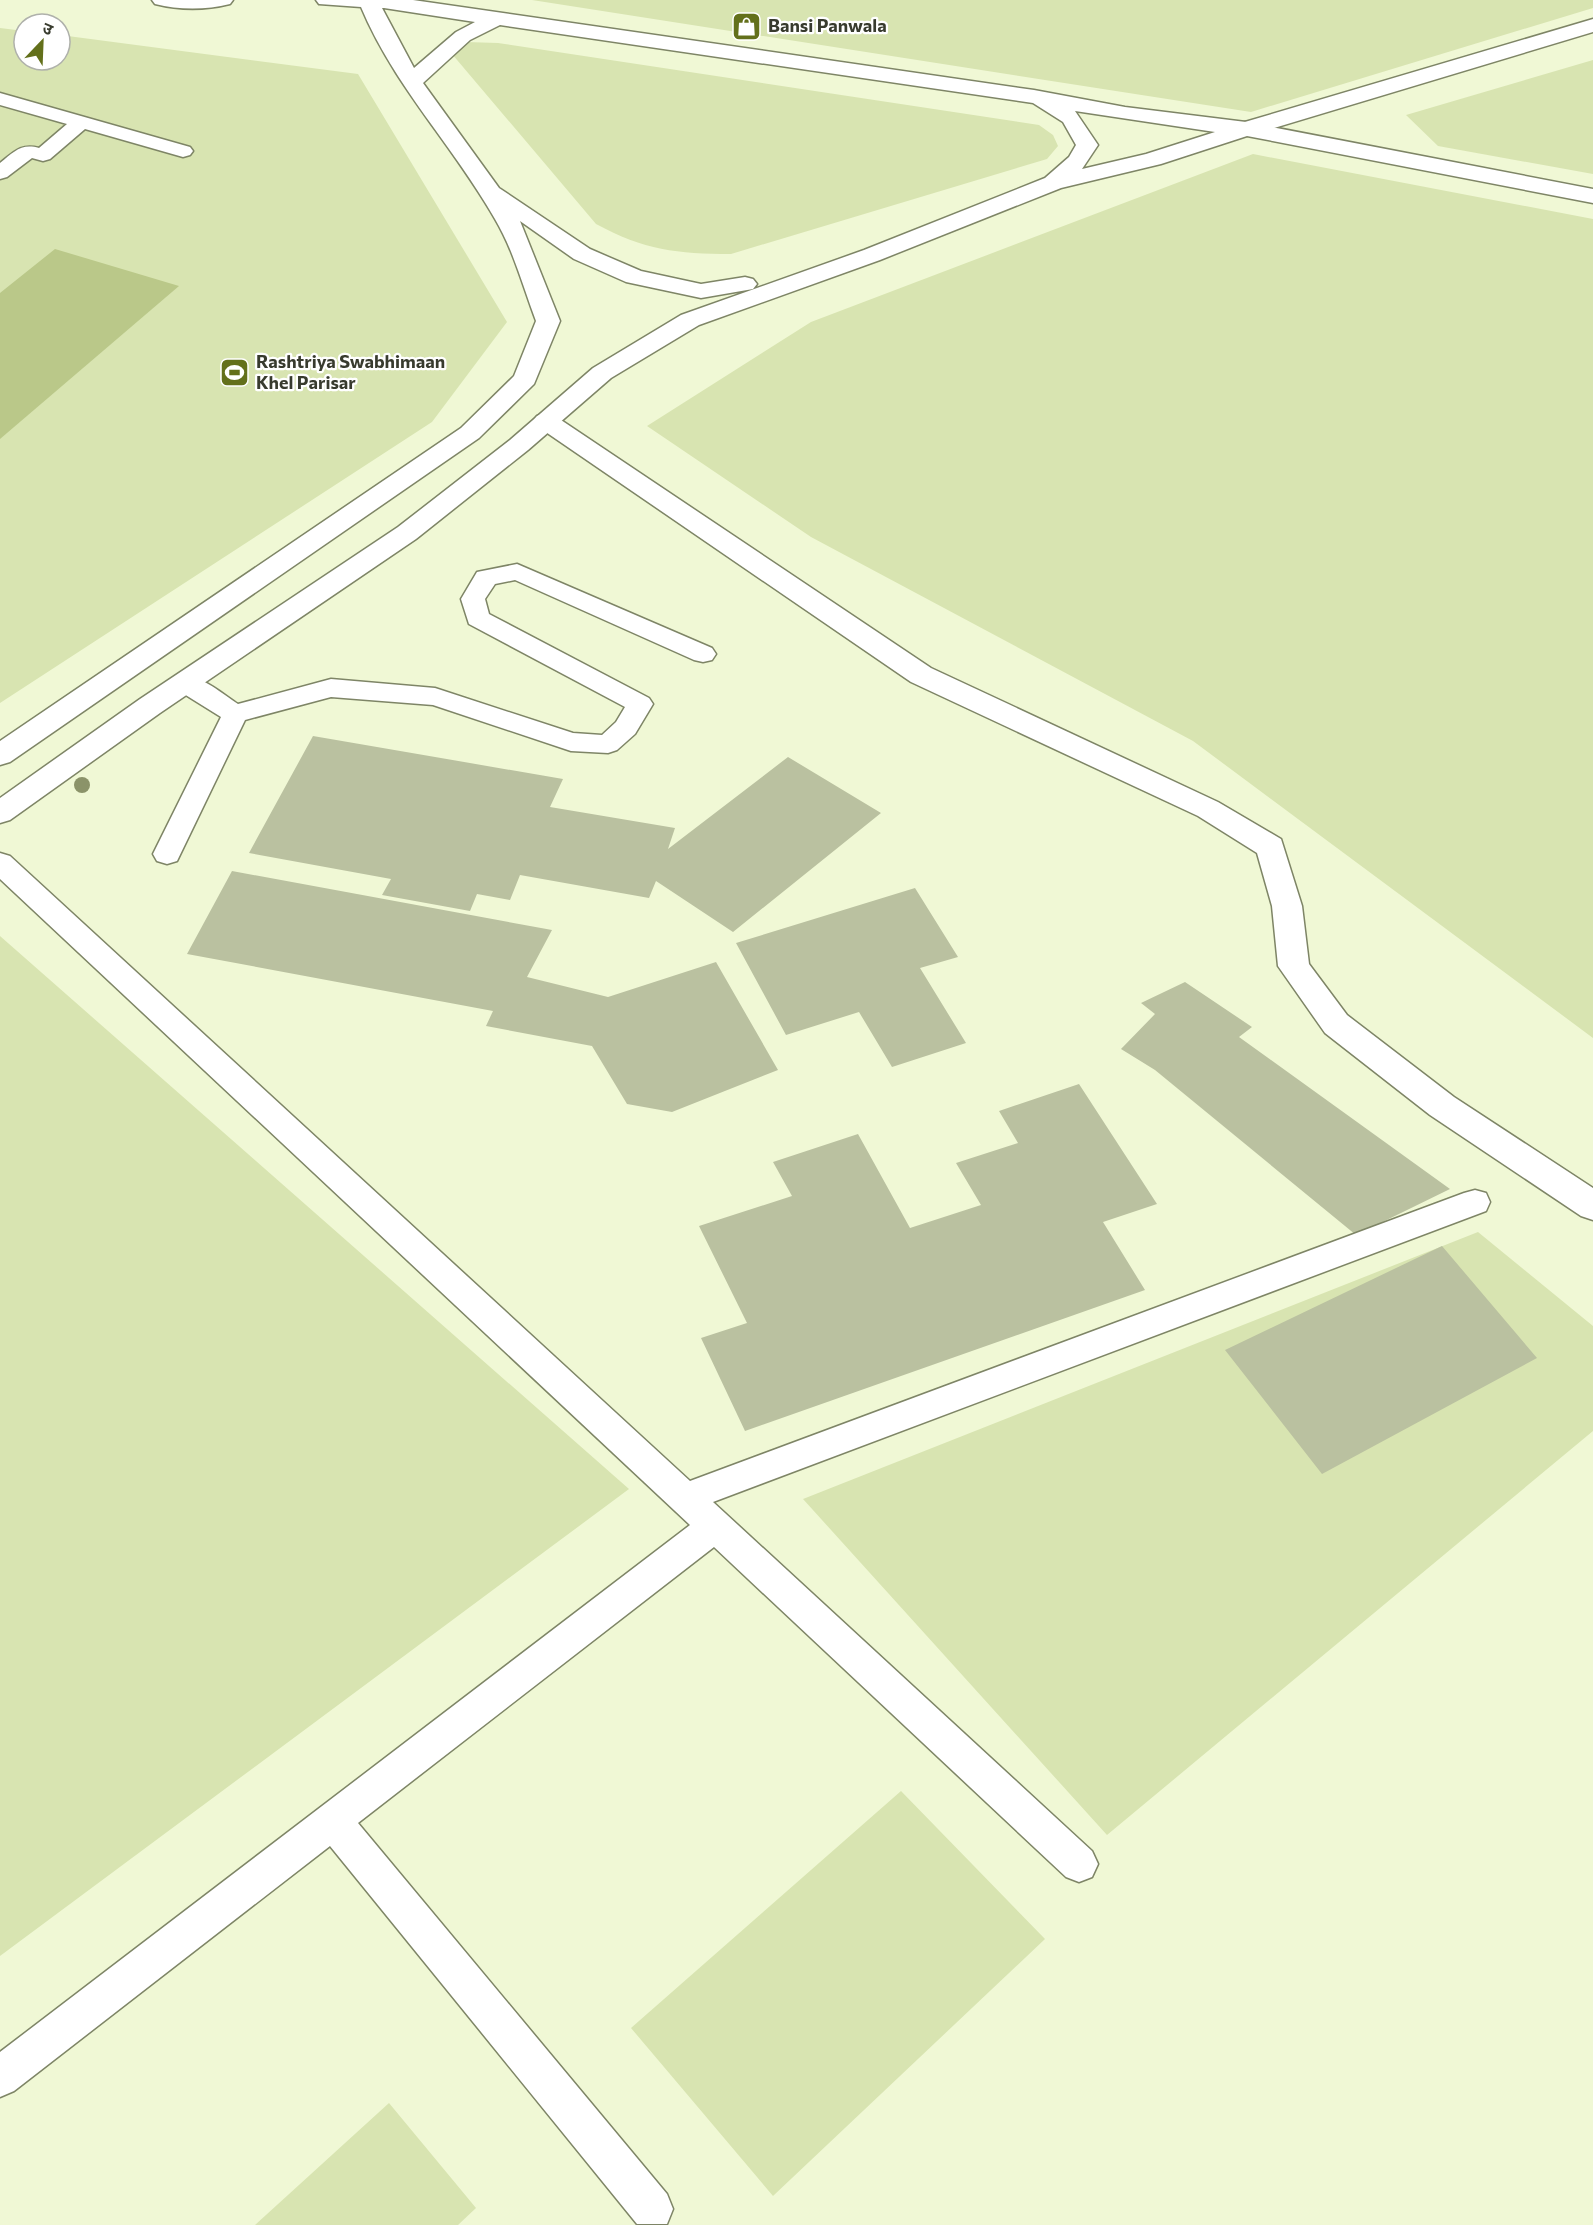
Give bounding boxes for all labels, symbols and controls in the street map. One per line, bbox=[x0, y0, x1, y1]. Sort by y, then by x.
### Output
shop icon: Bansi Panwala bbox=[731, 10, 763, 42]
north arrow bbox=[12, 12, 72, 72]
place label: Bansi Panwala bbox=[768, 14, 887, 36]
text: उ bbox=[40, 17, 57, 39]
place label: Rashtriya Swabhimaan Khel Parisar bbox=[256, 350, 445, 393]
sports icon: Rashtriya Swabhimaan Khel Parisar bbox=[219, 356, 251, 388]

